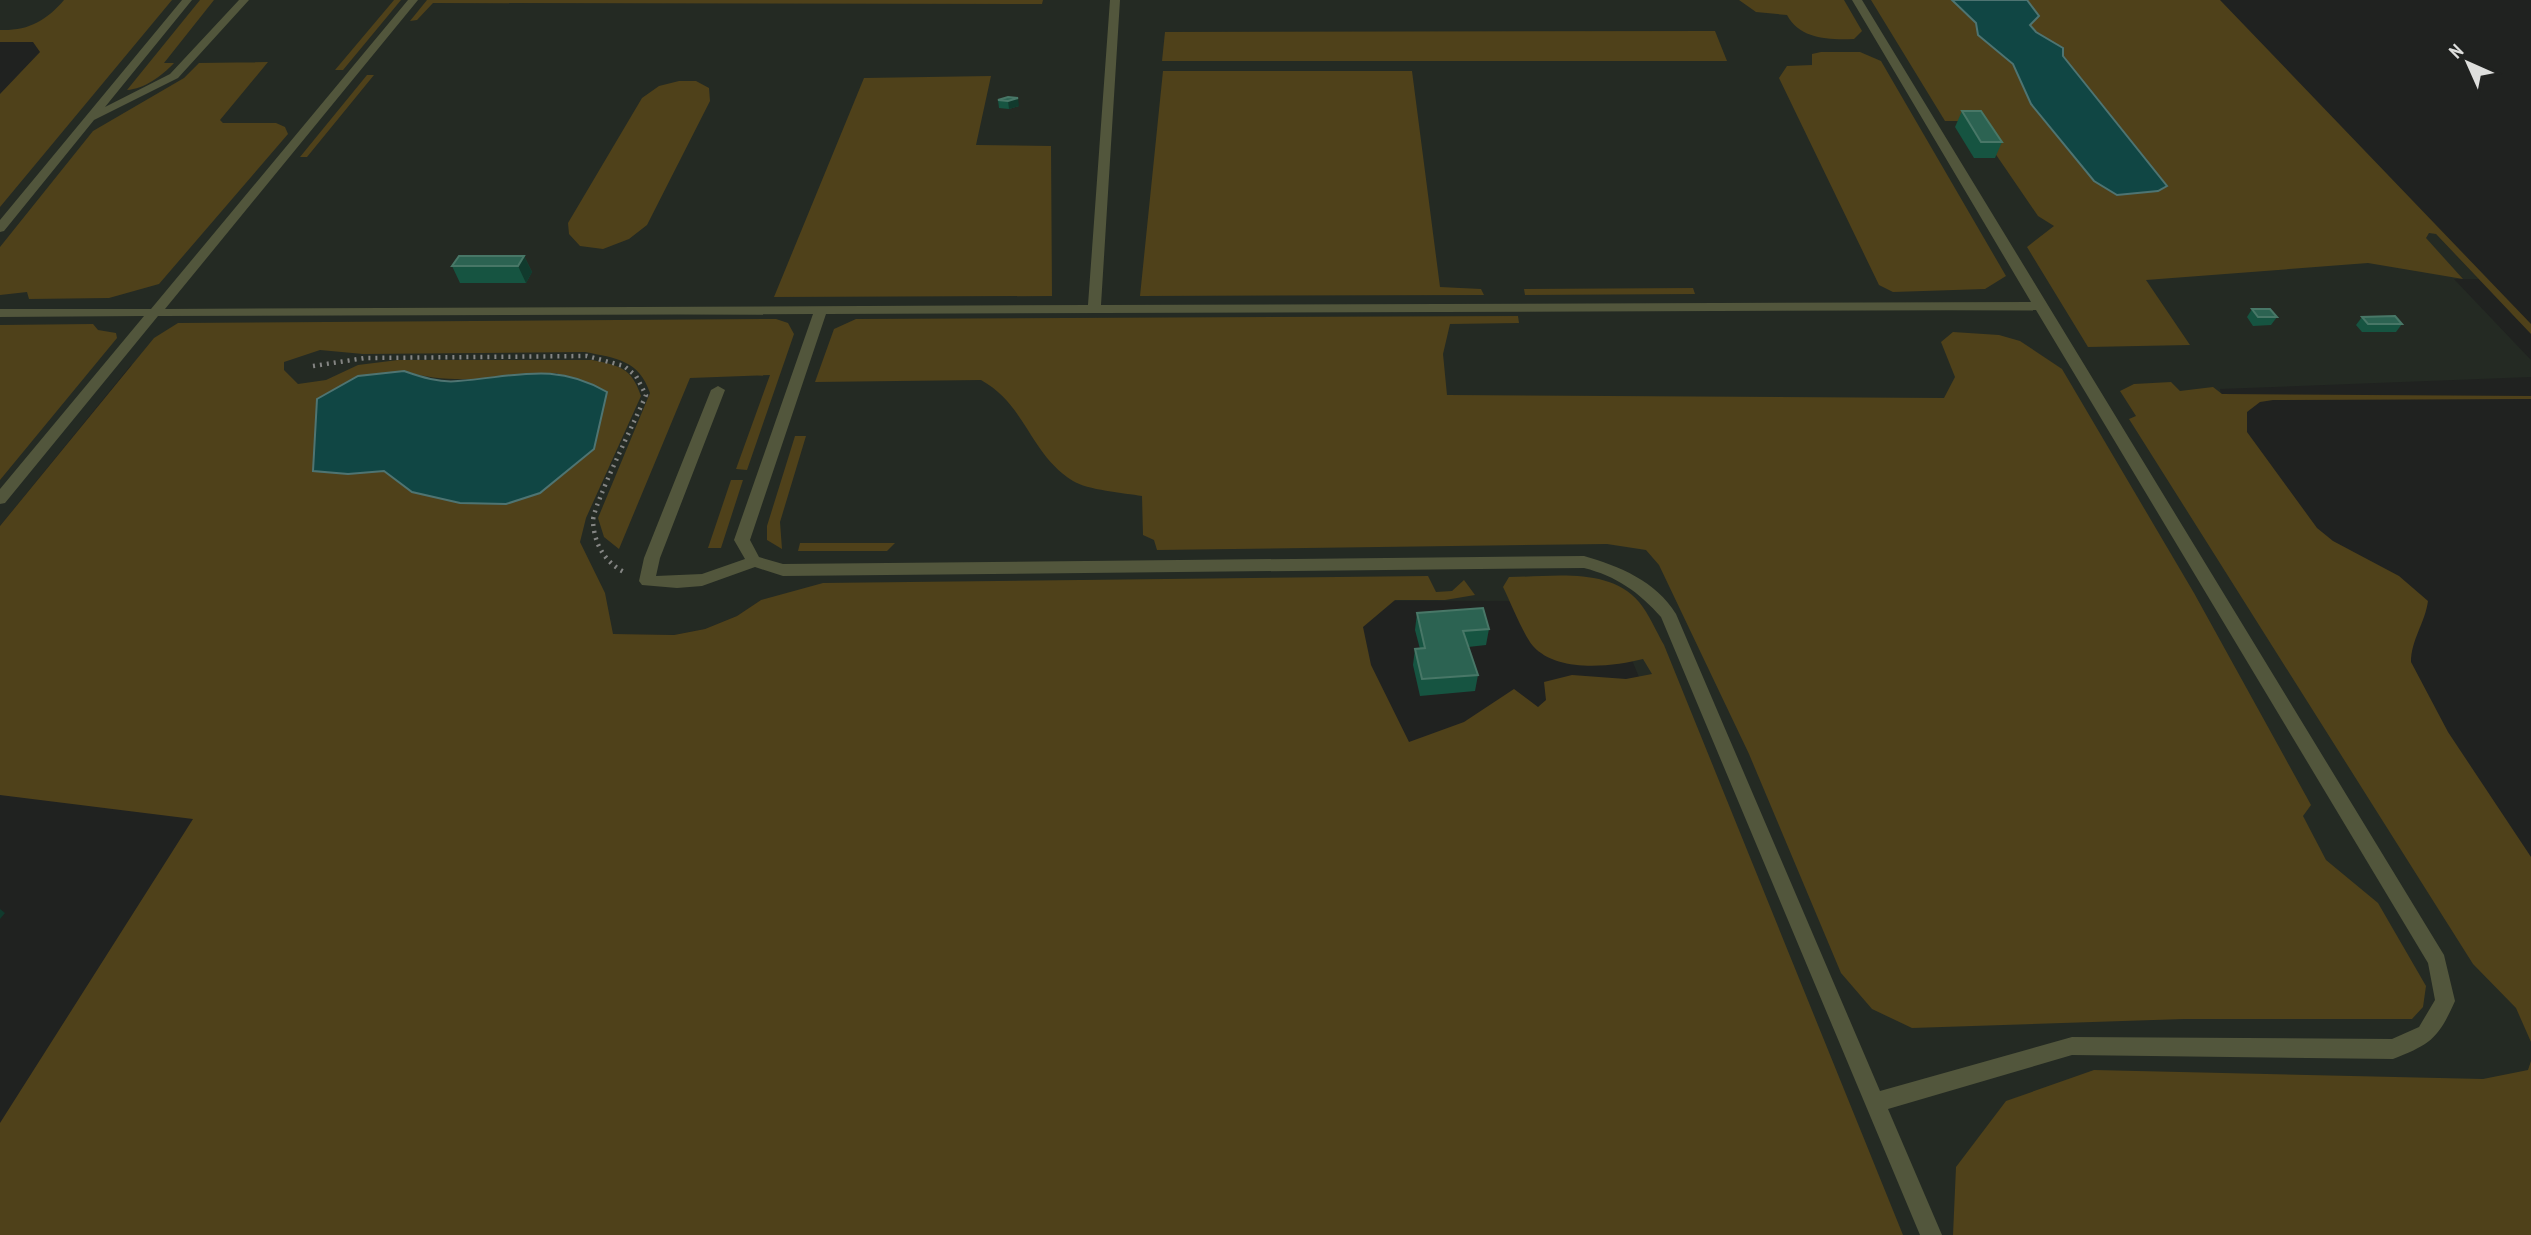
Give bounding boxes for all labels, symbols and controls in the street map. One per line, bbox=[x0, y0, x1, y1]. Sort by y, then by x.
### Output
north arrow bbox=[2433, 28, 2503, 98]
text: N bbox=[2444, 39, 2468, 63]

